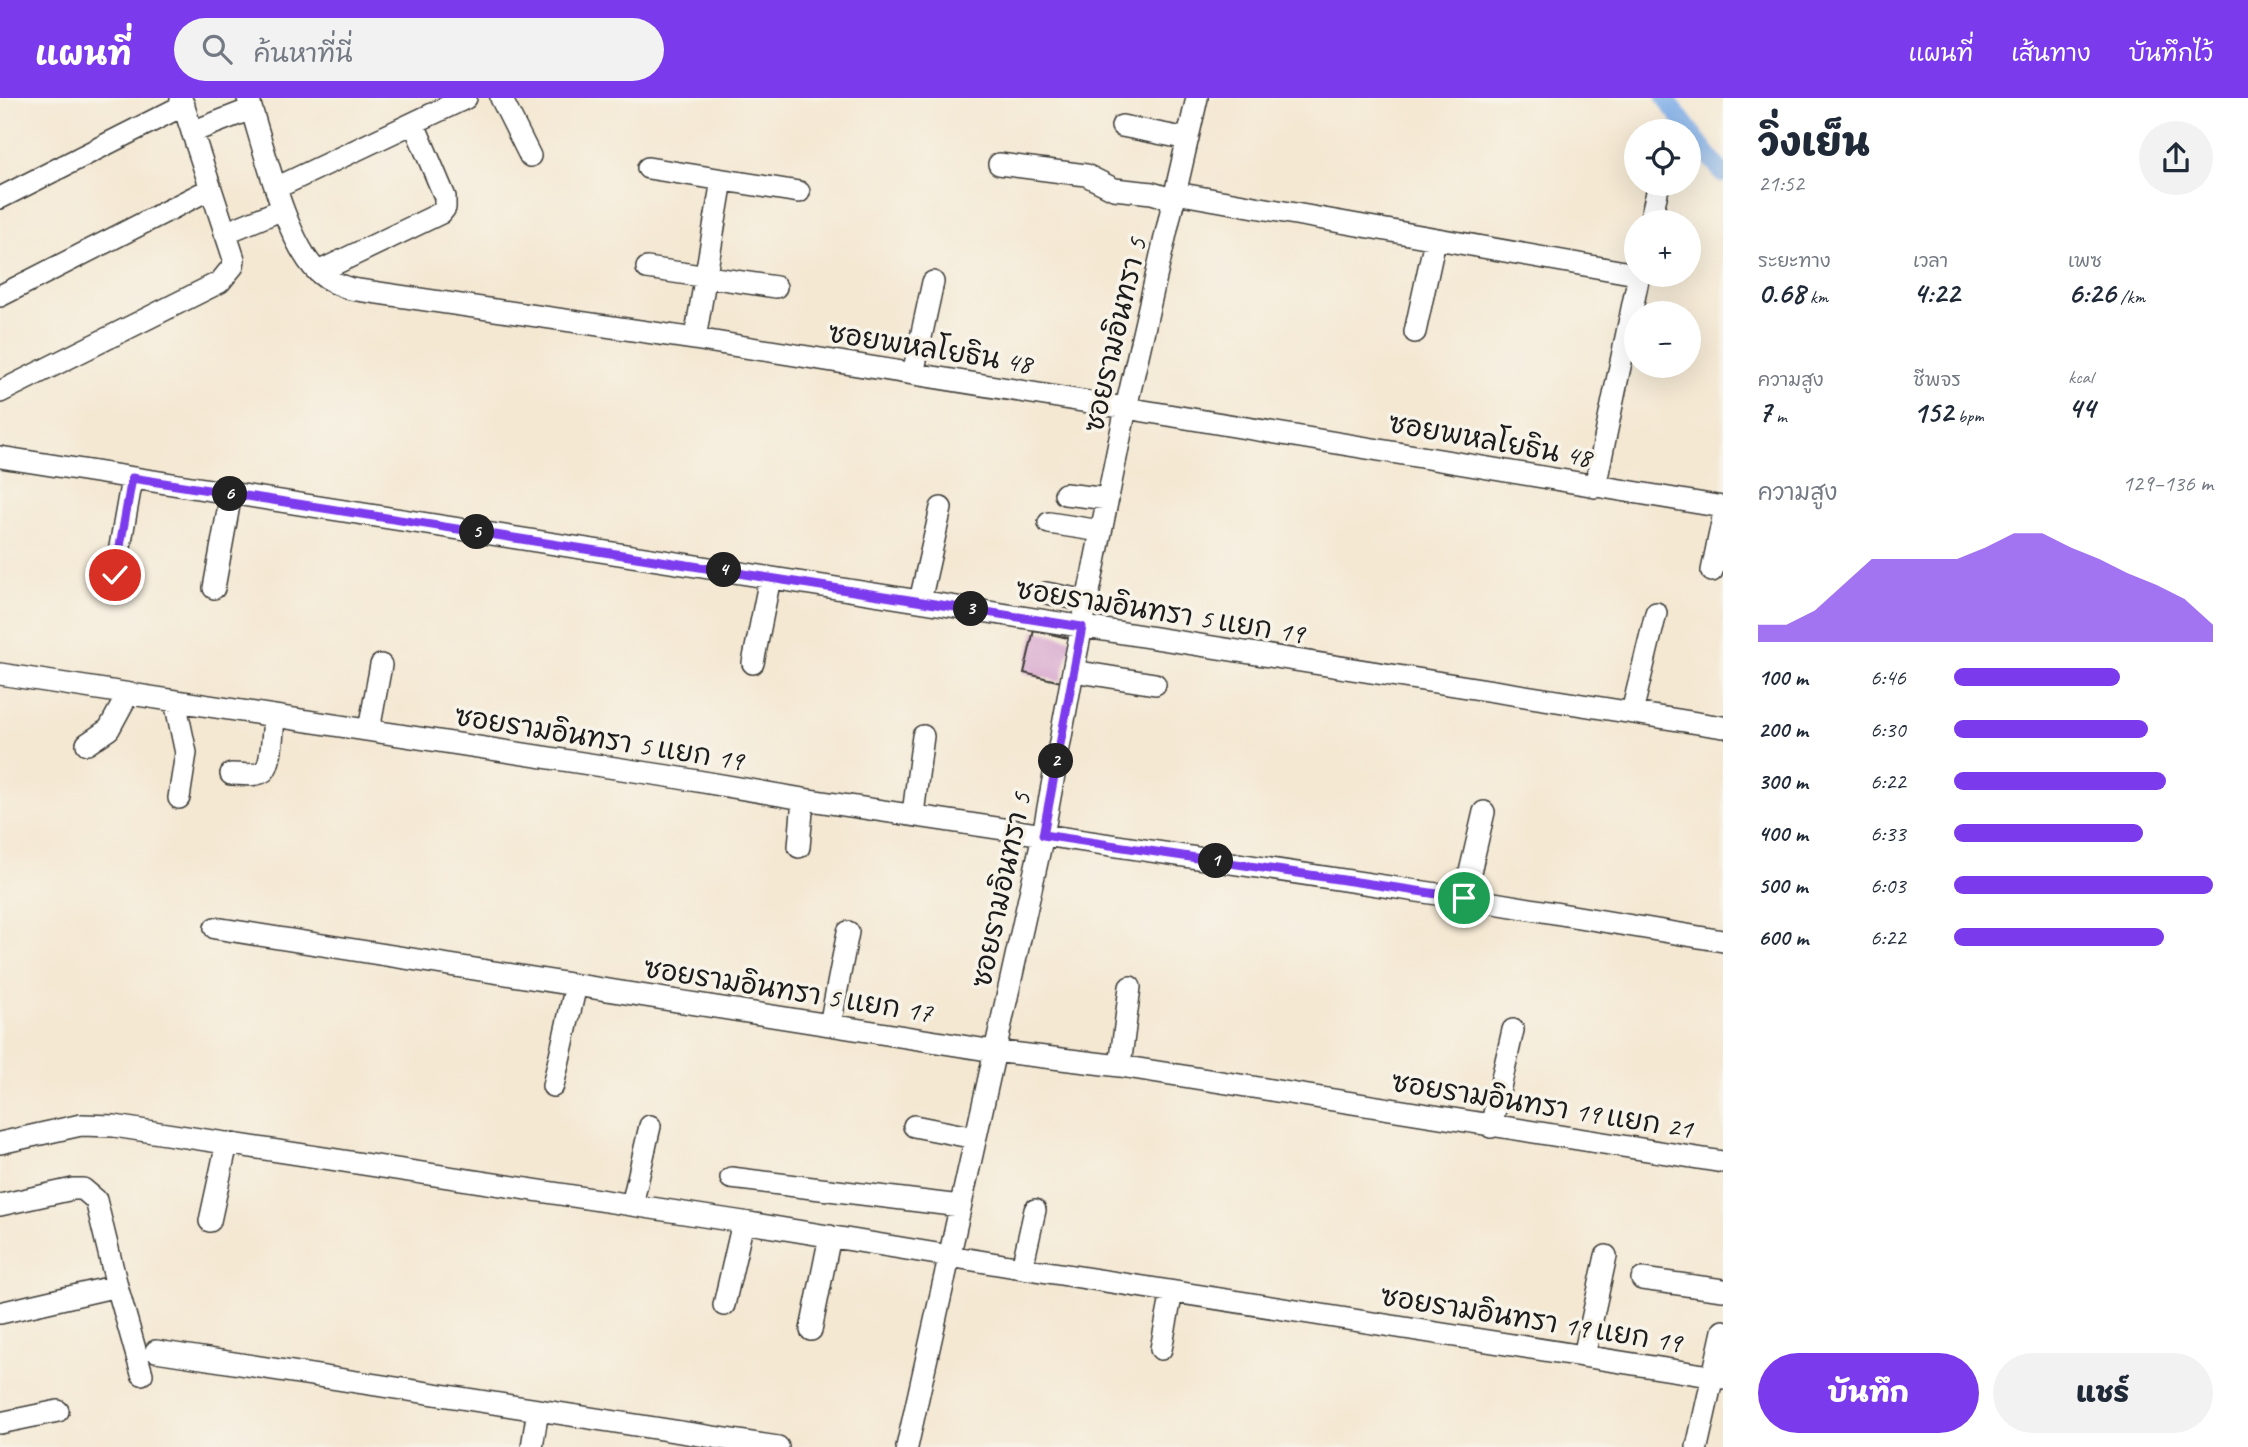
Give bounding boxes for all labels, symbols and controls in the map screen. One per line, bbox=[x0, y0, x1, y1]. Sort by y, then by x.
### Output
search box bbox=[174, 18, 664, 81]
icon: search bbox=[198, 30, 236, 68]
text: แผนที่ bbox=[35, 33, 132, 75]
text: ค้นหาที่นี่ bbox=[254, 37, 353, 70]
text: แผนที่ bbox=[1908, 38, 1973, 68]
text: เส้นทาง bbox=[2011, 38, 2091, 68]
text: บันทึกไว้ bbox=[2129, 38, 2213, 68]
map controls bbox=[1624, 119, 1701, 378]
button: locate bbox=[1624, 119, 1701, 196]
text: วิ่งเย็น bbox=[1758, 119, 1870, 166]
button: share bbox=[2139, 121, 2213, 195]
text: 21:52 bbox=[1758, 169, 1804, 198]
button: + bbox=[1624, 210, 1701, 287]
street label: ซอยรามอินทรา 5 bbox=[1076, 233, 1155, 436]
text: ระยะทาง bbox=[1758, 249, 1831, 273]
text: เวลา bbox=[1913, 249, 1948, 273]
text: เพซ bbox=[2068, 249, 2102, 273]
text: 0.68 bbox=[1758, 274, 1805, 312]
text: 4:22 bbox=[1913, 274, 1959, 312]
text: 6:26 bbox=[2068, 274, 2116, 312]
text: km bbox=[1805, 285, 1828, 309]
text: /km bbox=[2116, 285, 2145, 309]
button: − bbox=[1624, 301, 1701, 378]
street label: ซอยพหลโยธิน 48 bbox=[826, 313, 1037, 382]
text: kcal bbox=[2068, 365, 2093, 389]
text: ความสูง bbox=[1758, 368, 1824, 392]
text: ชีพจร bbox=[1913, 368, 1961, 392]
text: 44 bbox=[2068, 389, 2095, 427]
text: 7 bbox=[1758, 393, 1771, 431]
text: 152 bbox=[1913, 393, 1953, 431]
street label: ซอยพหลโยธิน 48 bbox=[1386, 403, 1597, 475]
text: m bbox=[1771, 404, 1787, 428]
text: bpm bbox=[1953, 404, 1984, 428]
text: 129–136 m bbox=[2122, 469, 2213, 498]
pin: 6 bbox=[212, 476, 247, 512]
text: ความสูง bbox=[1758, 478, 1837, 507]
text: 6 bbox=[225, 481, 234, 505]
pin: 5 bbox=[460, 514, 494, 550]
text: 5 bbox=[472, 519, 481, 543]
pin bbox=[85, 545, 145, 605]
pin: 4 bbox=[706, 552, 742, 588]
icon: check bbox=[96, 556, 134, 594]
text: 4 bbox=[719, 557, 728, 581]
street label: ซอยรามอินทรา 5 แยก 19 bbox=[1013, 571, 1309, 651]
pin: 3 bbox=[954, 592, 988, 626]
text: 3 bbox=[966, 596, 975, 620]
text: 100 m bbox=[1758, 663, 1808, 692]
text: 6:46 bbox=[1870, 663, 1906, 692]
street label: ซอยรามอินทรา 5 แยก 19 bbox=[452, 698, 748, 778]
text: 200 m bbox=[1758, 715, 1808, 744]
text: 6:30 bbox=[1870, 715, 1906, 744]
pin: 2 bbox=[1038, 744, 1074, 778]
text: 2 bbox=[1051, 748, 1060, 772]
text: 300 m bbox=[1758, 767, 1808, 796]
text: 6:22 bbox=[1870, 767, 1906, 796]
street label: ซอยรามอินทรา 5 bbox=[963, 788, 1039, 991]
text: 400 m bbox=[1758, 819, 1808, 848]
text: 6:33 bbox=[1870, 819, 1906, 848]
pin: 1 bbox=[1198, 844, 1234, 878]
text: 1 bbox=[1211, 848, 1220, 872]
pin bbox=[1434, 868, 1494, 928]
text: 500 m bbox=[1758, 871, 1807, 900]
text: 6:03 bbox=[1870, 871, 1906, 900]
icon: arrive bbox=[1445, 879, 1483, 917]
text: 600 m bbox=[1758, 923, 1808, 952]
text: 6:22 bbox=[1870, 923, 1906, 952]
street label: ซอยรามอินทรา 5 แยก 17 bbox=[641, 950, 936, 1030]
street label: ซอยรามอินทรา 19 แยก 21 bbox=[1389, 1064, 1696, 1146]
street label: ซอยรามอินทรา 19 แยก 19 bbox=[1378, 1278, 1686, 1360]
button: บันทึก bbox=[1758, 1353, 1979, 1433]
button: แชร์ bbox=[1993, 1353, 2213, 1433]

